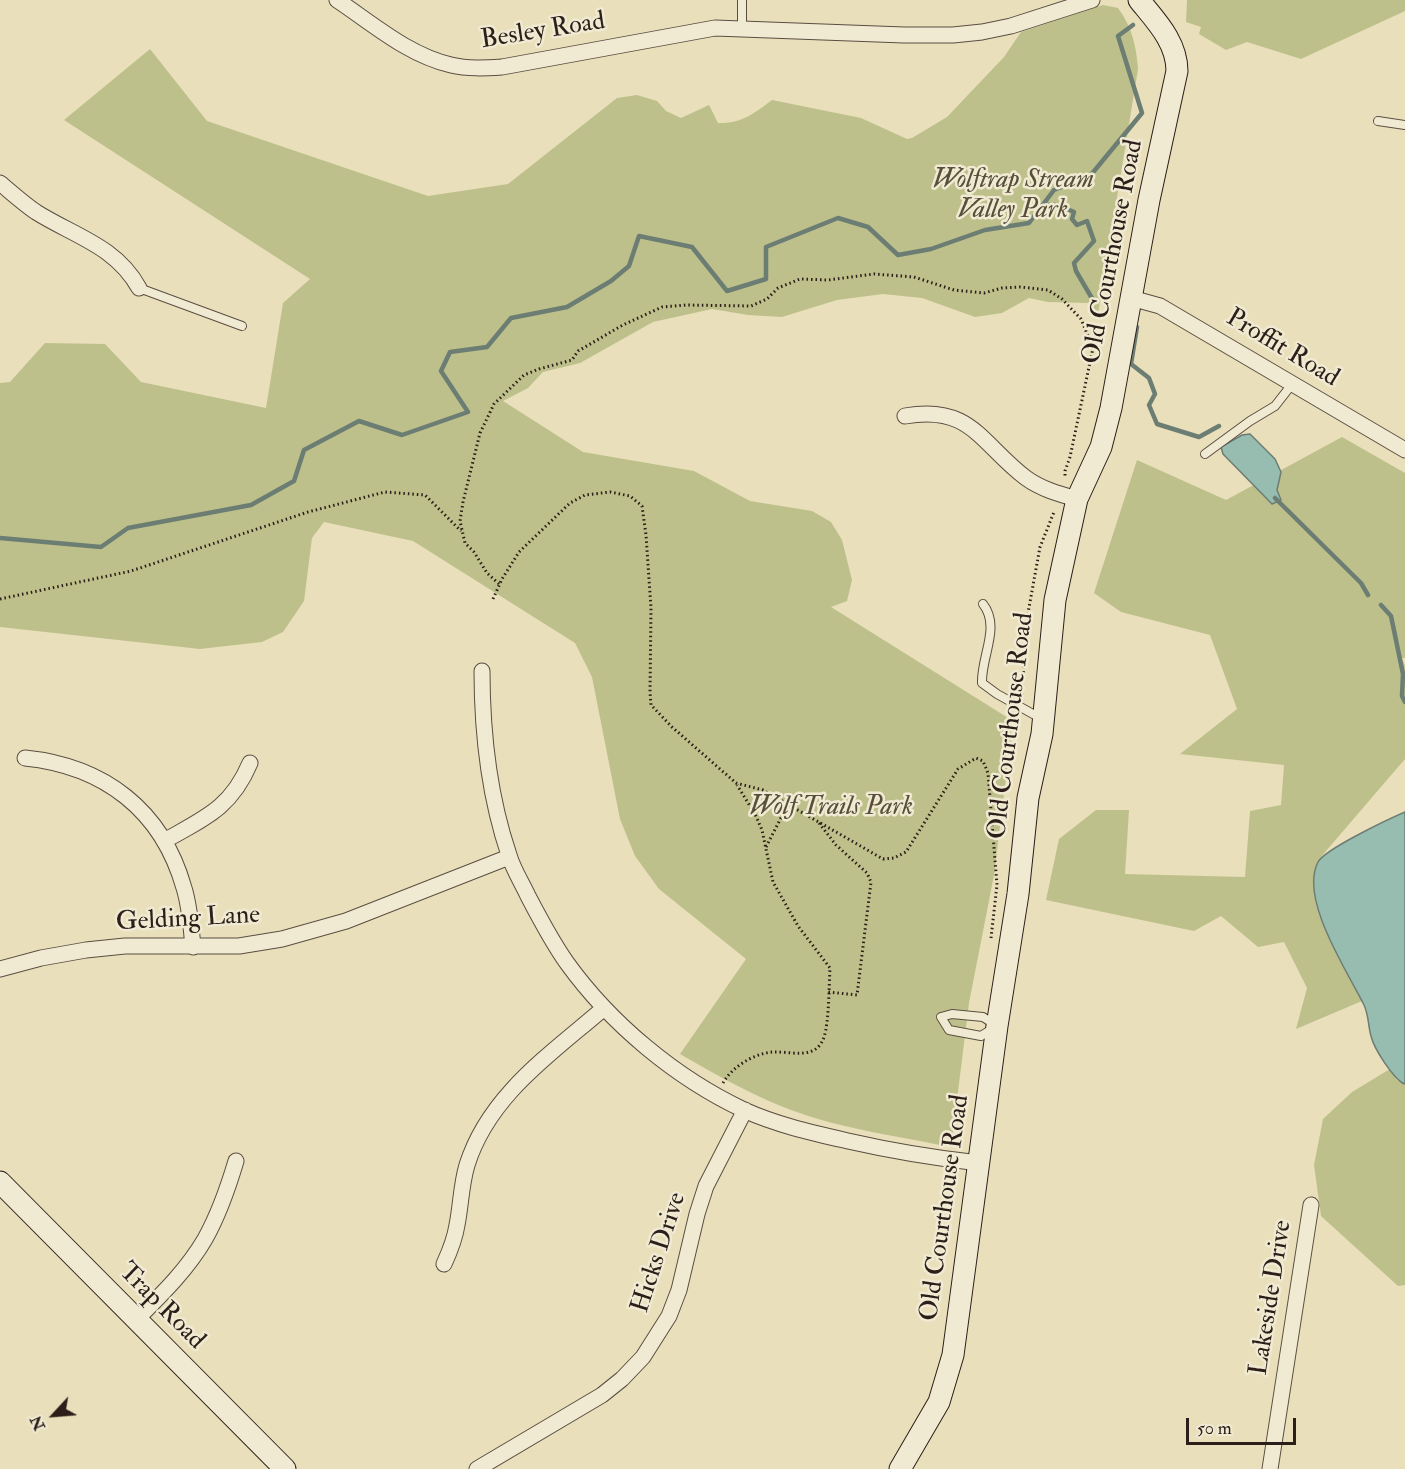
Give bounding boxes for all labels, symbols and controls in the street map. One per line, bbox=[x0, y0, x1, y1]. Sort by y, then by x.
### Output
street label: Besley Road bbox=[479, 7, 607, 57]
street label: Old Courthouse Road bbox=[1077, 137, 1151, 367]
park label: Wolftrap Stream Valley Park bbox=[932, 165, 1094, 226]
street label: Proffit Road bbox=[1220, 303, 1344, 395]
street label: Old Courthouse Road bbox=[983, 611, 1041, 841]
park label: Wolf Trails Park bbox=[749, 792, 913, 824]
street label: Gelding Lane bbox=[115, 901, 261, 939]
street label: Old Courthouse Road bbox=[915, 1093, 977, 1323]
street label: Hicks Drive bbox=[626, 1189, 694, 1317]
street label: Lakeside Drive bbox=[1244, 1218, 1300, 1378]
street label: Trap Road bbox=[111, 1257, 211, 1357]
north arrow bbox=[24, 1385, 84, 1445]
scale bar bbox=[1189, 1406, 1298, 1444]
text: N bbox=[26, 1412, 50, 1434]
text: 50 m bbox=[1197, 1417, 1232, 1440]

